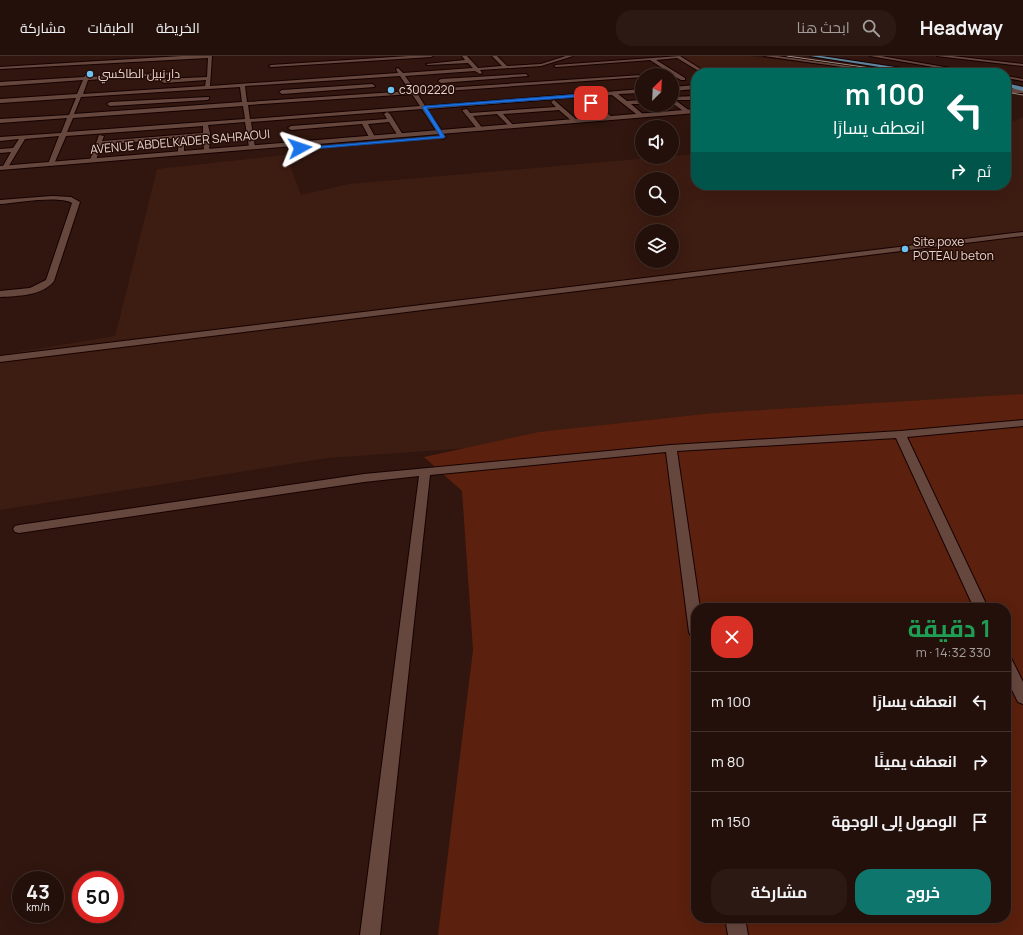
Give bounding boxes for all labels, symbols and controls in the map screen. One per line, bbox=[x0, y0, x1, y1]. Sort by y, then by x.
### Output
search box bbox=[616, 10, 896, 46]
text: Headway bbox=[920, 15, 1003, 41]
text: ابحث هنا bbox=[797, 17, 850, 38]
icon: search bbox=[860, 17, 882, 39]
text: مشاركة bbox=[20, 18, 66, 37]
text: الطبقات bbox=[88, 18, 134, 37]
text: الخريطة bbox=[156, 18, 200, 37]
place label: دار نبيل الطاكسي bbox=[98, 65, 180, 84]
north arrow bbox=[635, 68, 679, 112]
map controls bbox=[635, 68, 679, 268]
marker: دار نبيل الطاكسي bbox=[85, 69, 95, 79]
text: 100 m bbox=[845, 75, 925, 113]
place label: c3002220 bbox=[399, 81, 455, 98]
icon: left bbox=[939, 84, 991, 136]
marker: c3002220 bbox=[386, 85, 396, 95]
pin bbox=[574, 86, 608, 120]
icon: arrive bbox=[580, 92, 602, 114]
text: انعطف يسارًا bbox=[833, 115, 925, 139]
button: sound bbox=[635, 120, 679, 164]
street label: AVENUE ABDELKADER SAHRAOUI bbox=[89, 125, 271, 158]
position arrow bbox=[279, 127, 321, 169]
icon: right bbox=[947, 160, 969, 182]
text: ثم bbox=[977, 161, 991, 182]
button: search bbox=[635, 172, 679, 216]
button: layers bbox=[635, 224, 679, 268]
place label: Site poxe POTEAU beton bbox=[913, 233, 994, 264]
marker: Site poxe POTEAU beton bbox=[900, 244, 910, 254]
text: 1 دقيقة bbox=[908, 611, 991, 644]
button: close bbox=[711, 616, 753, 658]
text: 330 m · 14:32 bbox=[916, 643, 991, 661]
text: 100 m bbox=[711, 691, 751, 712]
text: انعطف يسارًا bbox=[872, 691, 957, 712]
icon: left bbox=[969, 691, 991, 713]
text: 80 m bbox=[711, 751, 745, 772]
text: انعطف يمينًا bbox=[874, 751, 957, 772]
icon: right bbox=[969, 751, 991, 773]
text: 150 m bbox=[711, 811, 750, 832]
text: الوصول إلى الوجهة bbox=[831, 811, 957, 832]
icon: arrive bbox=[969, 811, 991, 833]
button: مشاركة bbox=[711, 869, 847, 915]
button: خروج bbox=[855, 869, 991, 915]
speed limit sign: 50 bbox=[72, 871, 124, 923]
text: 43 bbox=[26, 878, 50, 905]
text: km/h bbox=[26, 900, 50, 914]

